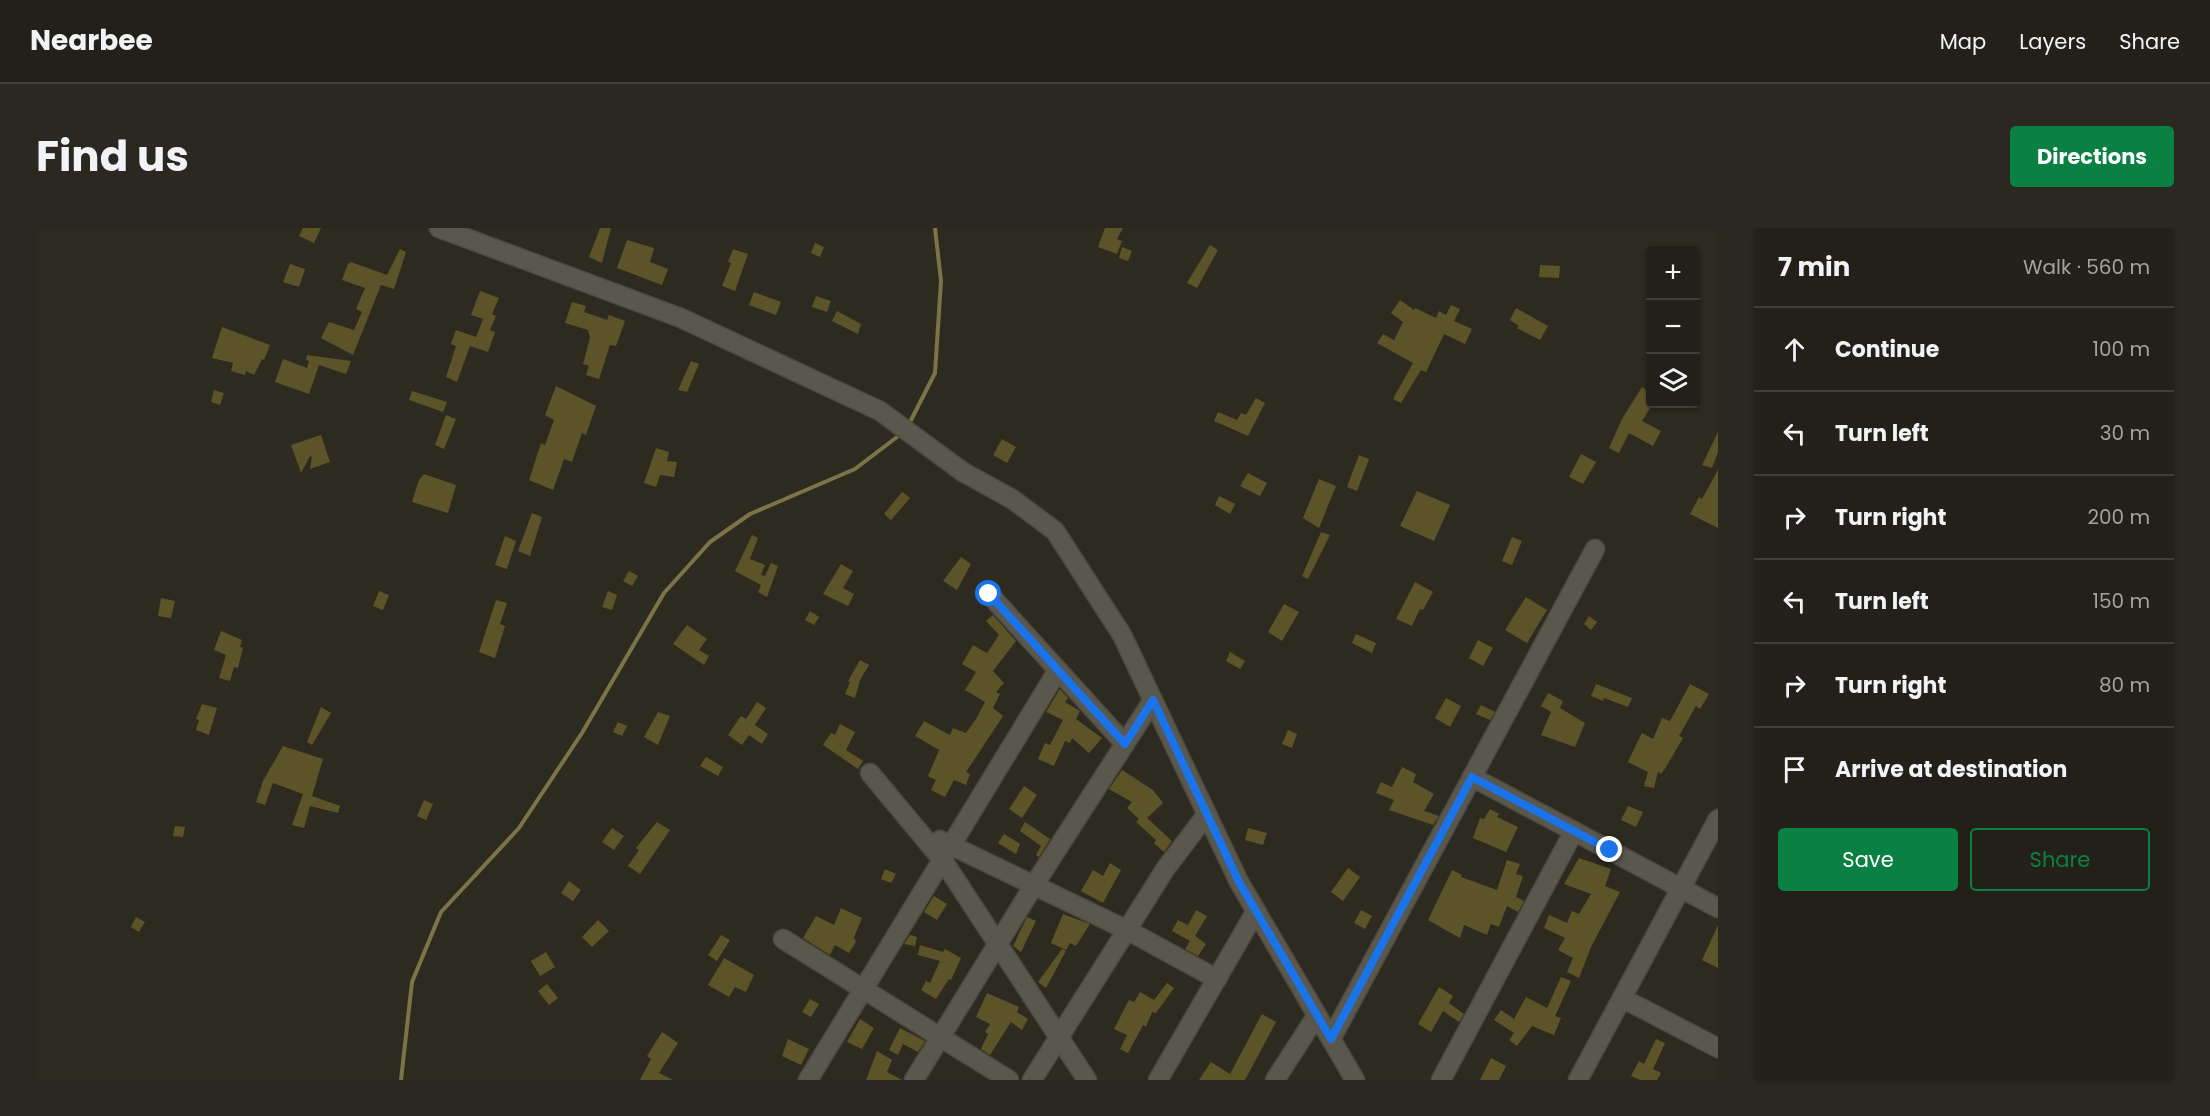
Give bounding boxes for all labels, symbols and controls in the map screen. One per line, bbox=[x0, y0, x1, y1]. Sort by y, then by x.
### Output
text: Nearbee bbox=[30, 21, 153, 60]
text: Map bbox=[1940, 27, 1986, 56]
text: Layers bbox=[2019, 27, 2086, 56]
text: Share bbox=[2119, 27, 2180, 56]
button: Directions bbox=[2010, 126, 2174, 187]
text: Find us bbox=[36, 127, 189, 186]
map controls bbox=[1646, 246, 1700, 408]
button: + bbox=[1646, 246, 1700, 300]
text: 7 min bbox=[1778, 249, 1850, 285]
text: Walk · 560 m bbox=[2023, 253, 2150, 281]
button: − bbox=[1646, 300, 1700, 354]
icon: ahead bbox=[1778, 333, 1811, 366]
text: Continue bbox=[1835, 334, 1939, 365]
text: 100 m bbox=[2093, 335, 2150, 363]
button: layers bbox=[1646, 354, 1700, 408]
icon: left bbox=[1778, 417, 1811, 450]
text: Turn left bbox=[1835, 418, 1929, 449]
text: 30 m bbox=[2100, 419, 2150, 447]
icon: right bbox=[1778, 501, 1811, 534]
text: Turn right bbox=[1835, 502, 1946, 533]
text: 200 m bbox=[2087, 503, 2150, 531]
route start bbox=[975, 580, 1001, 606]
icon: left bbox=[1778, 585, 1811, 618]
text: Turn left bbox=[1835, 586, 1929, 617]
text: 150 m bbox=[2093, 587, 2150, 615]
icon: right bbox=[1778, 669, 1811, 702]
text: Turn right bbox=[1835, 670, 1946, 701]
text: 80 m bbox=[2099, 671, 2150, 699]
icon: arrive bbox=[1778, 753, 1811, 786]
text: Arrive at destination bbox=[1835, 754, 2067, 785]
button: Save bbox=[1778, 828, 1958, 891]
button: Share bbox=[1970, 828, 2150, 891]
route end bbox=[1596, 836, 1622, 862]

